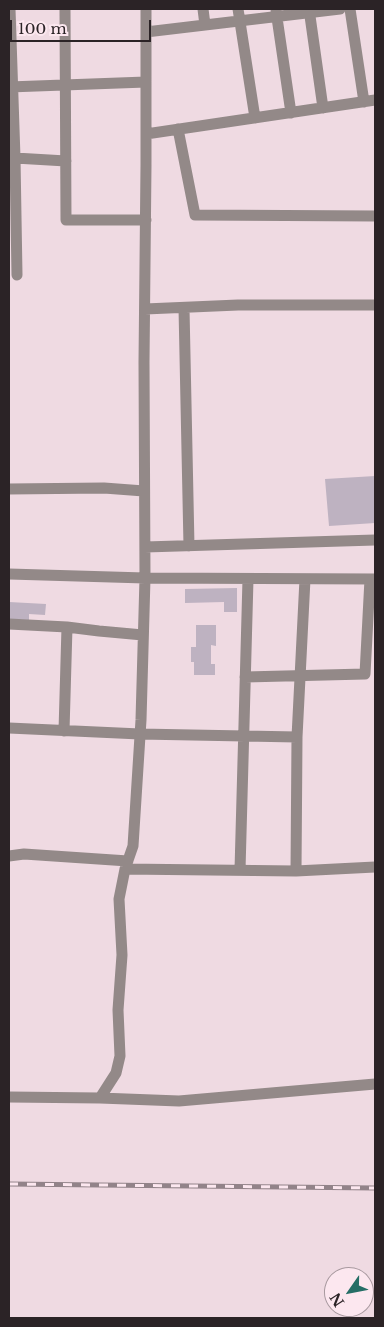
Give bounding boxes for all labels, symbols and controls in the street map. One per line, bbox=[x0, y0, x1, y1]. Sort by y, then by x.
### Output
scale bar bbox=[12, 10, 154, 42]
text: 100 m bbox=[18, 19, 67, 38]
north arrow bbox=[324, 1267, 374, 1317]
text: N bbox=[326, 1289, 348, 1310]

